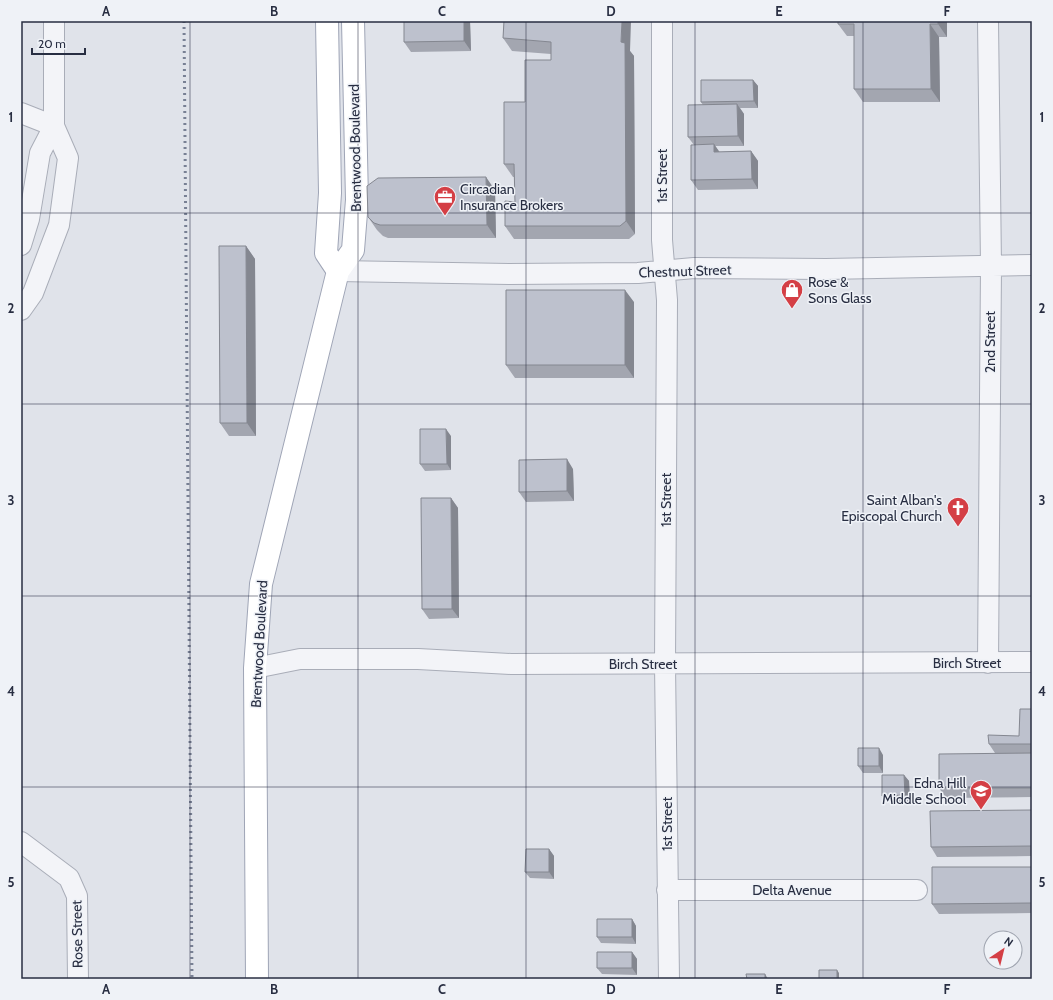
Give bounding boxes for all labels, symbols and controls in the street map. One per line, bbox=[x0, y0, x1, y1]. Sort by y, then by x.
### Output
text: A bbox=[102, 3, 111, 19]
text: B bbox=[270, 3, 278, 19]
text: C bbox=[438, 3, 446, 19]
text: D bbox=[606, 3, 616, 19]
text: E bbox=[775, 3, 783, 19]
text: F bbox=[944, 3, 951, 19]
scale bar bbox=[32, 30, 85, 56]
text: 20 m bbox=[38, 36, 66, 51]
street label: Brentwood Boulevard bbox=[345, 84, 365, 212]
text: 1 bbox=[9, 109, 13, 125]
text: 1 bbox=[1040, 109, 1044, 125]
street label: 1st Street bbox=[653, 149, 671, 203]
place label: Circadian Insurance Brokers bbox=[460, 180, 564, 214]
office icon: Circadian Insurance Brokers bbox=[432, 184, 458, 217]
street label: Chestnut Street bbox=[638, 260, 732, 282]
place label: Rose & Sons Glass bbox=[808, 273, 872, 307]
shop icon: Rose & Sons Glass bbox=[779, 277, 805, 310]
text: 2 bbox=[8, 300, 15, 316]
text: 2 bbox=[1039, 300, 1046, 316]
street label: 2nd Street bbox=[981, 311, 999, 373]
street label: 1st Street bbox=[657, 473, 675, 527]
place label: Saint Alban's Episcopal Church bbox=[841, 491, 942, 525]
text: 3 bbox=[7, 492, 15, 508]
text: 3 bbox=[1038, 492, 1046, 508]
church icon: Saint Alban's Episcopal Church bbox=[945, 495, 971, 528]
street label: Brentwood Boulevard bbox=[247, 580, 271, 708]
street label: Birch Street bbox=[933, 654, 1002, 672]
street label: Birch Street bbox=[609, 655, 678, 673]
text: 4 bbox=[7, 683, 15, 699]
text: 4 bbox=[1038, 683, 1046, 699]
place label: Edna Hill Middle School bbox=[882, 774, 967, 808]
school or university icon: Edna Hill Middle School bbox=[968, 778, 994, 811]
street label: 1st Street bbox=[658, 797, 676, 851]
text: 5 bbox=[8, 874, 15, 890]
text: 5 bbox=[1039, 874, 1046, 890]
street label: Delta Avenue bbox=[752, 881, 832, 899]
street label: Rose Street bbox=[67, 900, 87, 968]
north arrow bbox=[983, 930, 1023, 970]
text: N bbox=[1002, 934, 1016, 950]
text: A bbox=[102, 981, 111, 997]
text: B bbox=[270, 981, 278, 997]
text: C bbox=[438, 981, 446, 997]
text: D bbox=[606, 981, 616, 997]
text: E bbox=[775, 981, 783, 997]
text: F bbox=[944, 981, 951, 997]

